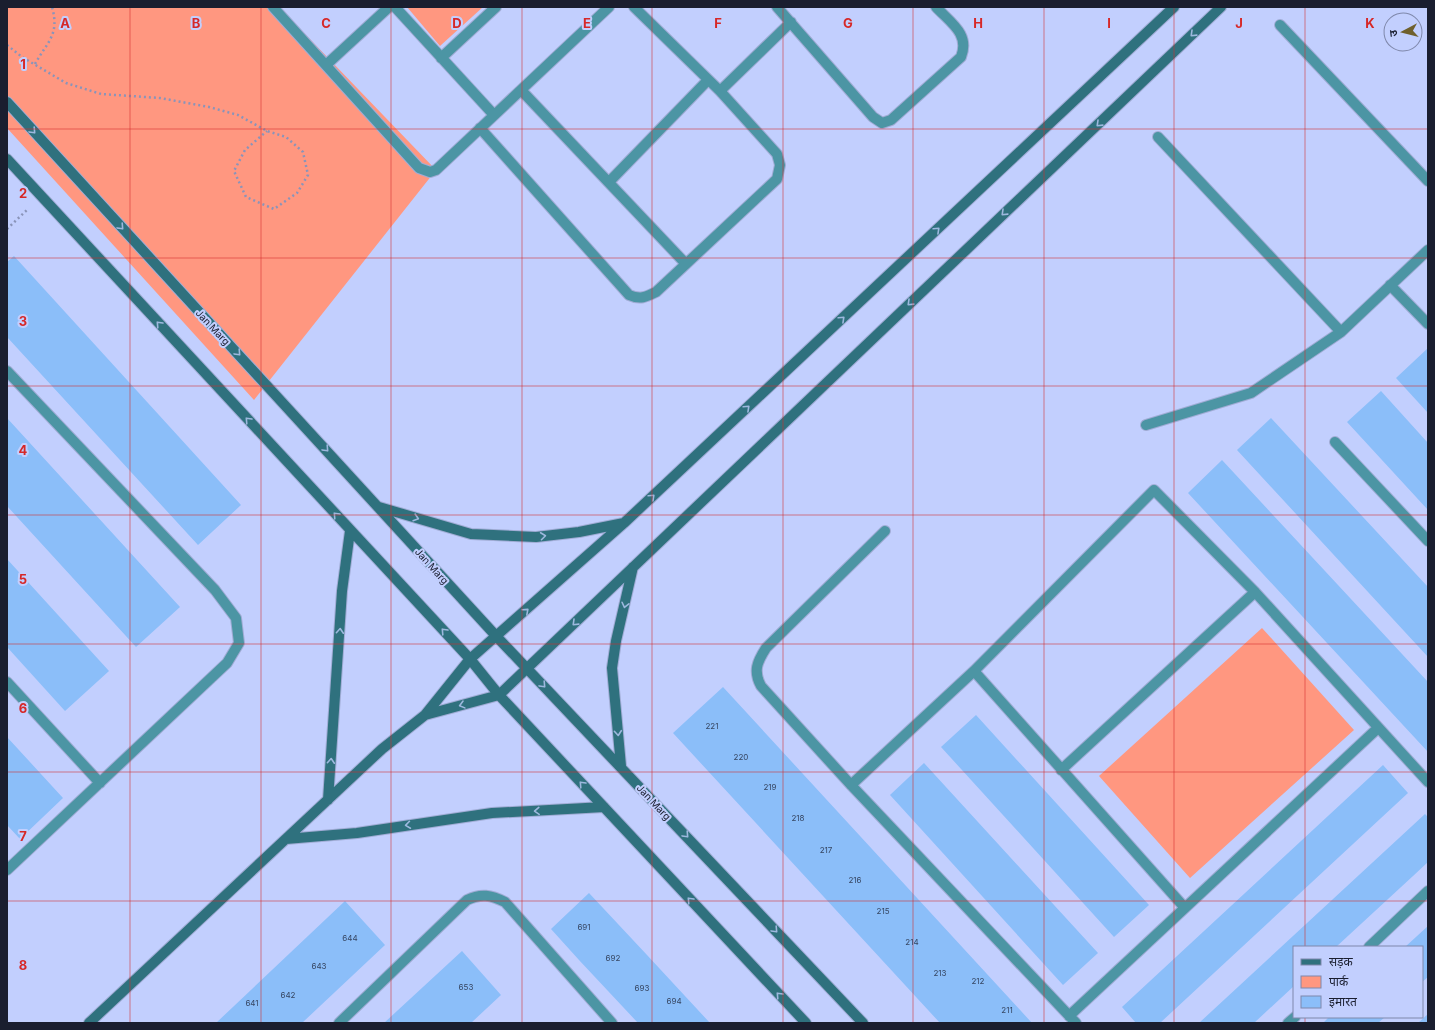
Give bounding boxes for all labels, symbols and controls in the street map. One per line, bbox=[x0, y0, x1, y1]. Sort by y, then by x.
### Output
north arrow bbox=[1383, 12, 1423, 52]
text: A bbox=[60, 15, 70, 31]
text: B bbox=[192, 15, 201, 31]
text: C bbox=[321, 15, 331, 31]
text: D bbox=[452, 15, 462, 31]
text: E bbox=[583, 15, 591, 31]
text: F bbox=[714, 15, 722, 31]
text: G bbox=[843, 15, 853, 31]
text: H bbox=[973, 15, 983, 31]
text: I bbox=[1107, 15, 1111, 31]
text: J bbox=[1235, 15, 1243, 31]
text: K bbox=[1365, 15, 1375, 31]
one-way arrow bbox=[1190, 29, 1198, 37]
text: उ bbox=[1386, 29, 1400, 37]
text: 1 bbox=[20, 56, 26, 72]
one-way arrow bbox=[1096, 119, 1103, 126]
one-way arrow bbox=[29, 126, 36, 134]
text: 2 bbox=[19, 185, 27, 201]
one-way arrow bbox=[1001, 208, 1009, 216]
one-way arrow bbox=[117, 222, 124, 230]
one-way arrow bbox=[932, 227, 940, 235]
one-way arrow bbox=[907, 298, 915, 306]
street label: Jan Marg bbox=[193, 307, 233, 347]
text: 3 bbox=[19, 313, 27, 329]
one-way arrow bbox=[837, 316, 845, 324]
one-way arrow bbox=[157, 321, 164, 329]
one-way arrow bbox=[233, 349, 240, 356]
one-way arrow bbox=[742, 405, 750, 413]
one-way arrow bbox=[245, 417, 252, 425]
text: 4 bbox=[19, 442, 28, 458]
one-way arrow bbox=[321, 444, 328, 452]
one-way arrow bbox=[648, 494, 655, 501]
one-way arrow bbox=[333, 512, 341, 520]
one-way arrow bbox=[412, 513, 419, 522]
one-way arrow bbox=[540, 532, 546, 541]
street label: Jan Marg bbox=[413, 545, 451, 587]
text: 5 bbox=[19, 571, 27, 587]
one-way arrow bbox=[621, 601, 629, 608]
one-way arrow bbox=[521, 609, 528, 616]
one-way arrow bbox=[572, 618, 580, 625]
one-way arrow bbox=[335, 628, 344, 634]
one-way arrow bbox=[441, 628, 448, 636]
one-way arrow bbox=[538, 680, 546, 688]
text: 6 bbox=[19, 700, 27, 716]
one-way arrow bbox=[459, 700, 465, 708]
house number: 221 bbox=[705, 721, 719, 731]
one-way arrow bbox=[613, 730, 622, 736]
house number: 220 bbox=[734, 752, 748, 762]
one-way arrow bbox=[326, 758, 335, 764]
one-way arrow bbox=[580, 781, 587, 789]
street label: Jan Marg bbox=[634, 782, 674, 822]
house number: 219 bbox=[763, 782, 777, 792]
one-way arrow bbox=[534, 806, 540, 815]
house number: 218 bbox=[791, 813, 805, 823]
one-way arrow bbox=[405, 820, 411, 829]
text: 7 bbox=[19, 828, 27, 844]
one-way arrow bbox=[681, 831, 688, 838]
house number: 217 bbox=[820, 845, 833, 855]
house number: 216 bbox=[848, 875, 862, 885]
one-way arrow bbox=[688, 897, 695, 904]
house number: 215 bbox=[877, 906, 890, 916]
house number: 691 bbox=[577, 922, 591, 932]
one-way arrow bbox=[771, 925, 778, 933]
house number: 644 bbox=[342, 933, 358, 943]
house number: 214 bbox=[905, 937, 919, 947]
legend bbox=[1293, 946, 1423, 1018]
house number: 692 bbox=[606, 953, 621, 963]
text: सड़क bbox=[1329, 954, 1354, 969]
text: 8 bbox=[19, 957, 27, 973]
house number: 643 bbox=[311, 961, 327, 971]
house number: 213 bbox=[933, 968, 947, 978]
text: पार्क bbox=[1329, 974, 1349, 989]
house number: 212 bbox=[971, 976, 985, 986]
house number: 653 bbox=[459, 982, 473, 992]
house number: 693 bbox=[635, 983, 649, 993]
house number: 642 bbox=[280, 990, 296, 1000]
one-way arrow bbox=[777, 992, 784, 999]
text: इमारत bbox=[1329, 994, 1358, 1009]
house number: 694 bbox=[666, 996, 682, 1006]
house number: 641 bbox=[245, 998, 259, 1008]
house number: 211 bbox=[1001, 1005, 1013, 1015]

